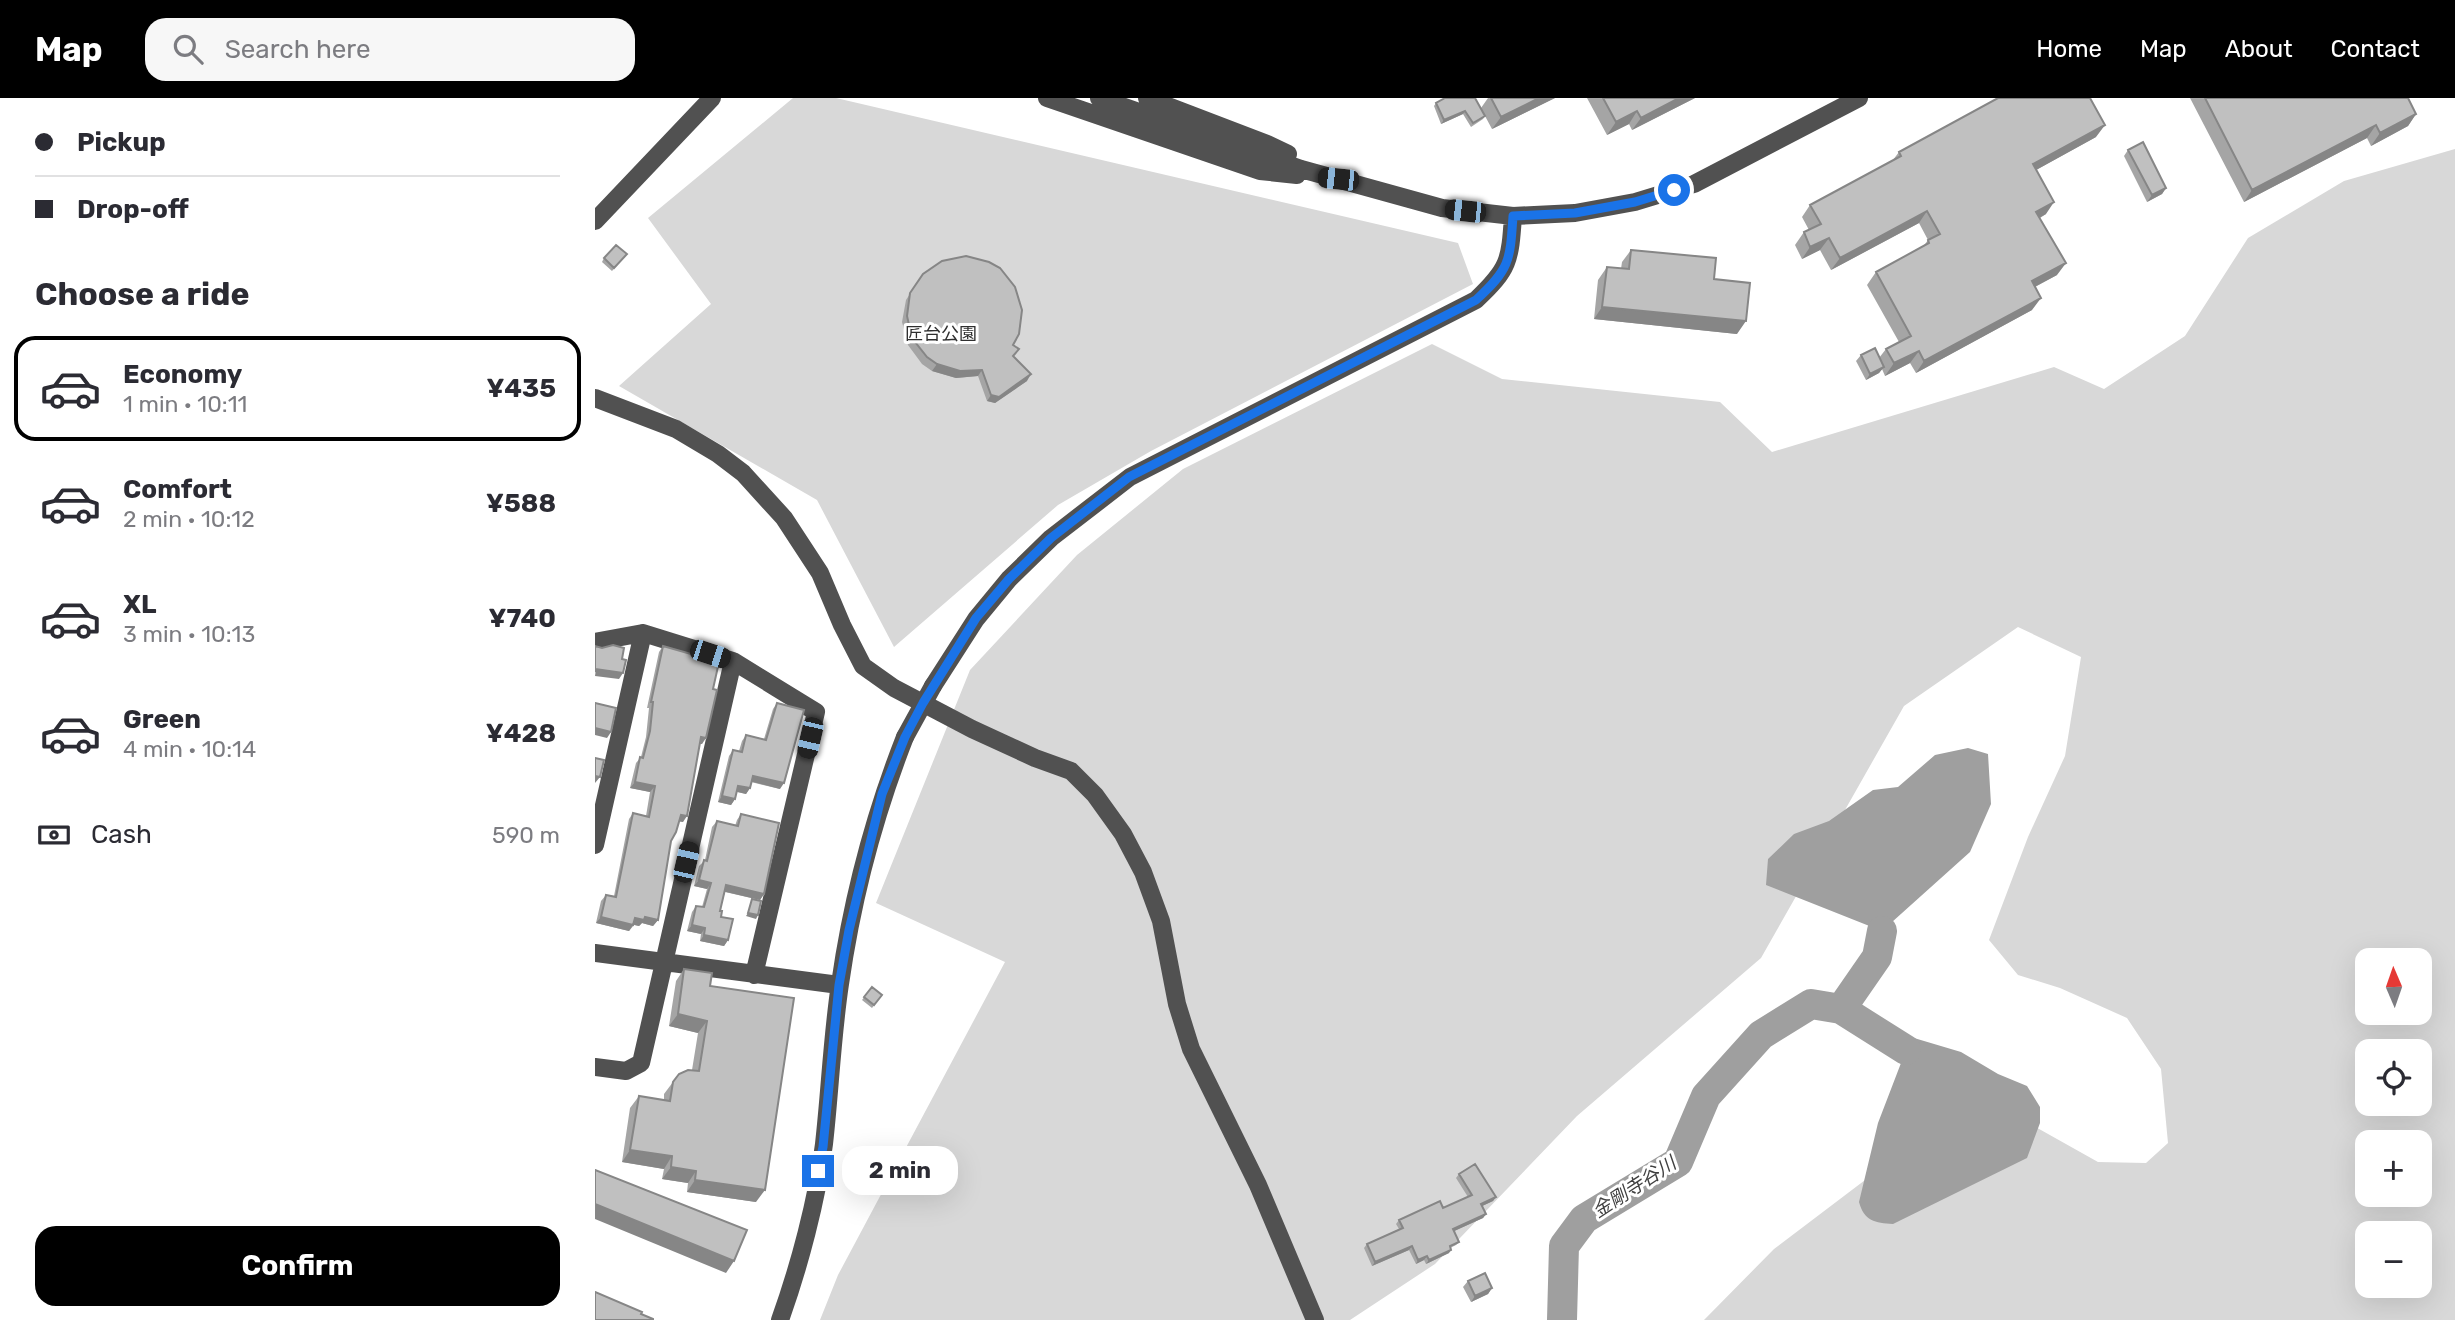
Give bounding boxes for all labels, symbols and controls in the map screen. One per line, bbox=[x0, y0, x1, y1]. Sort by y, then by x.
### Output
search box bbox=[145, 18, 635, 81]
text: Map bbox=[35, 30, 103, 69]
icon: search bbox=[169, 30, 207, 68]
text: Search here bbox=[225, 34, 370, 65]
text: Home bbox=[2036, 35, 2102, 63]
text: Map bbox=[2140, 35, 2187, 63]
text: About bbox=[2225, 35, 2293, 63]
text: Contact bbox=[2331, 35, 2420, 63]
text: Pickup bbox=[77, 127, 166, 158]
car bbox=[1317, 166, 1360, 192]
route start bbox=[1658, 174, 1690, 206]
text: Drop-off bbox=[77, 194, 189, 225]
car bbox=[1444, 198, 1487, 224]
text: Choose a ride bbox=[35, 275, 249, 313]
park label: 匠台公園 bbox=[905, 323, 977, 345]
icon: car bbox=[39, 357, 102, 420]
text: Economy bbox=[123, 359, 242, 390]
text: ¥435 bbox=[486, 373, 556, 404]
text: 1 min · 10:11 bbox=[123, 390, 247, 418]
icon: car bbox=[39, 472, 102, 535]
text: Comfort bbox=[123, 474, 232, 505]
text: ¥588 bbox=[486, 488, 556, 519]
text: 2 min · 10:12 bbox=[123, 505, 255, 533]
icon: car bbox=[39, 587, 102, 650]
text: XL bbox=[123, 589, 156, 620]
text: ¥740 bbox=[489, 603, 556, 634]
text: 3 min · 10:13 bbox=[123, 620, 255, 648]
car bbox=[687, 638, 734, 670]
icon: car bbox=[39, 702, 102, 765]
text: Green bbox=[123, 704, 201, 735]
car bbox=[796, 715, 825, 761]
text: ¥428 bbox=[486, 718, 556, 749]
text: 4 min · 10:14 bbox=[123, 735, 256, 763]
icon: cash bbox=[35, 816, 73, 854]
text: Cash bbox=[91, 819, 152, 850]
text: 590 m bbox=[492, 821, 560, 849]
car bbox=[672, 839, 701, 885]
north arrow bbox=[2355, 948, 2433, 1026]
map controls bbox=[2355, 948, 2432, 1298]
button: locate bbox=[2355, 1039, 2432, 1116]
button: + bbox=[2355, 1130, 2432, 1207]
callout: 2 min bbox=[843, 1146, 958, 1196]
water label: 金剛寺谷川 bbox=[1588, 1150, 1682, 1223]
route end bbox=[802, 1155, 834, 1187]
text: 2 min bbox=[869, 1156, 931, 1184]
button: − bbox=[2355, 1221, 2432, 1298]
button: Confirm bbox=[35, 1226, 560, 1306]

